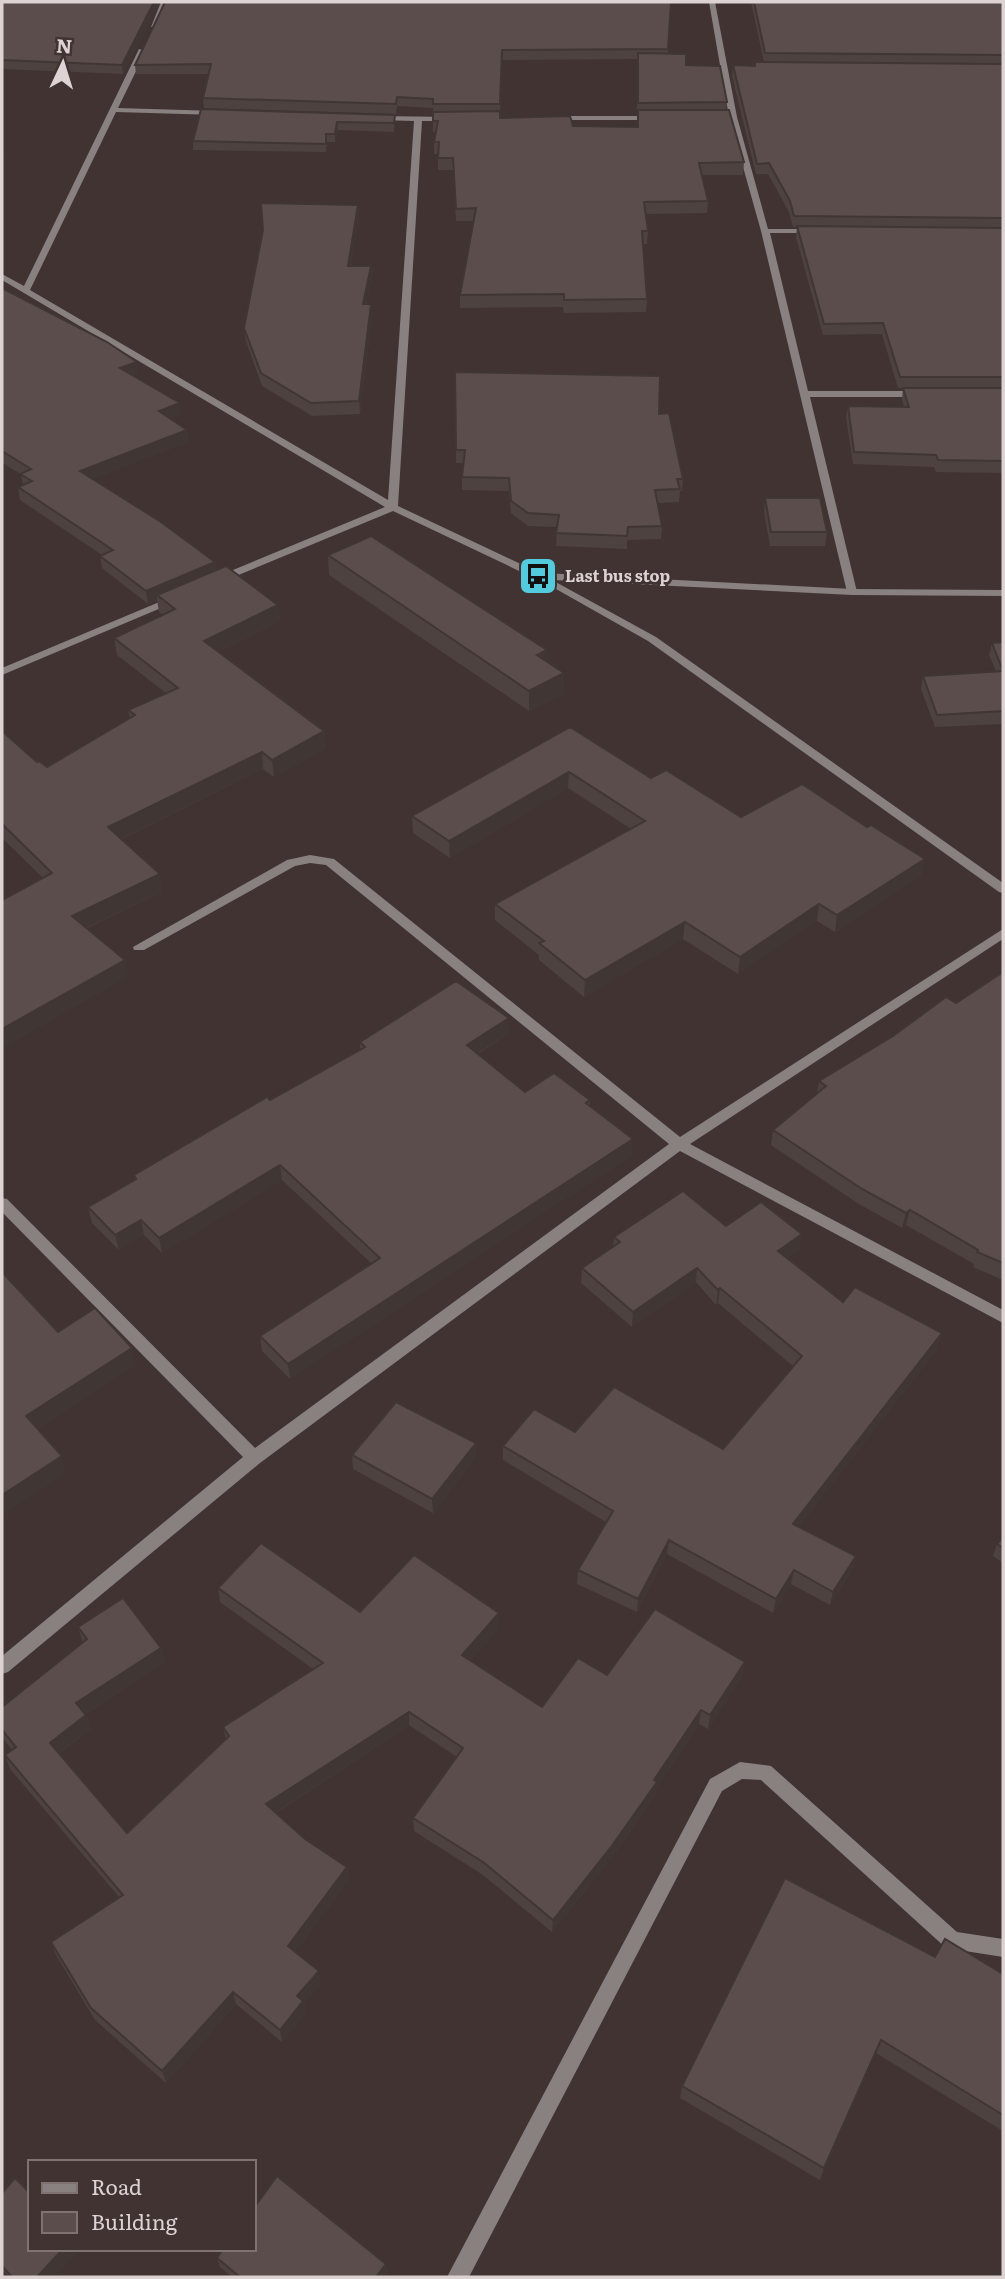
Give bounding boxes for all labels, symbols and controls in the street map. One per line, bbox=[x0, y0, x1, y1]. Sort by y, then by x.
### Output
north arrow bbox=[28, 28, 98, 98]
text: N bbox=[55, 31, 73, 60]
bus stop icon: Last bus stop bbox=[517, 555, 559, 597]
place label: Last bus stop bbox=[565, 563, 670, 587]
legend bbox=[28, 2160, 256, 2251]
text: Road bbox=[91, 2170, 142, 2201]
text: Building bbox=[91, 2205, 178, 2236]

